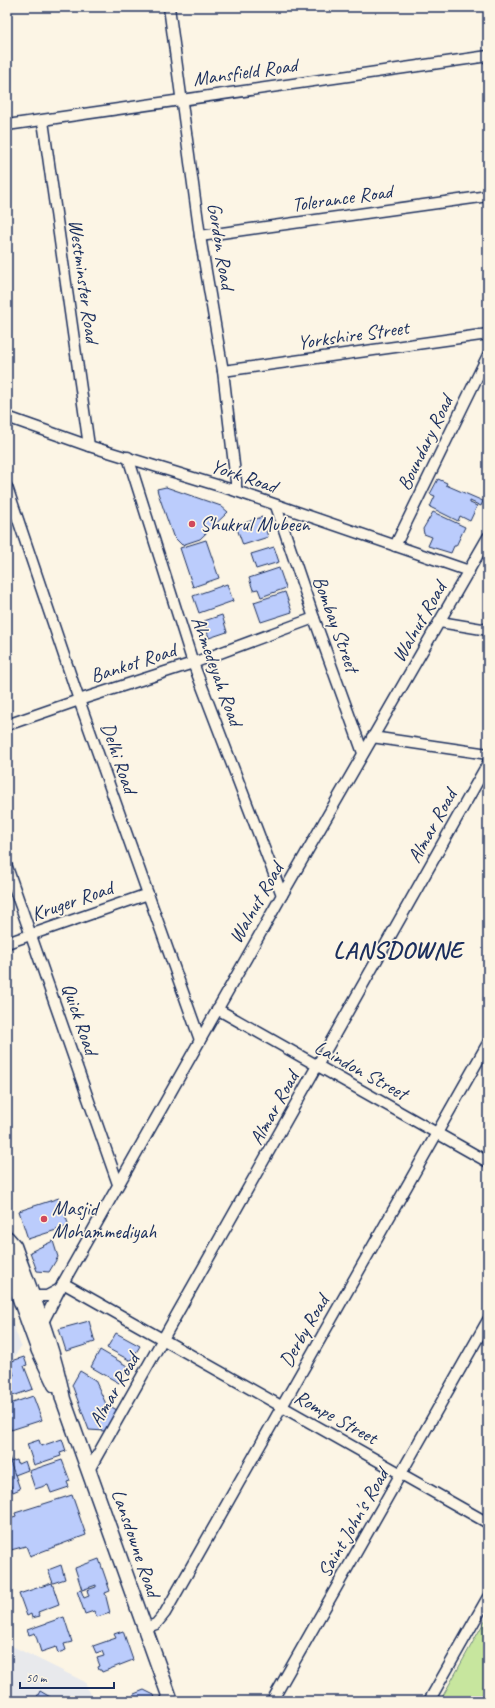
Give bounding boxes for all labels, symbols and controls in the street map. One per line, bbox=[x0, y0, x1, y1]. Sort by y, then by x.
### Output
street label: Mansfield Road bbox=[191, 52, 302, 92]
street label: Tolerance Road bbox=[290, 178, 397, 217]
street label: Gordon Road bbox=[202, 201, 241, 294]
street label: Westminster Road bbox=[63, 218, 105, 347]
street label: Yorkshire Street bbox=[296, 314, 413, 355]
street label: Boundary Road bbox=[391, 389, 460, 494]
street label: York Road bbox=[208, 453, 283, 500]
place label: Shukrul Mubeen bbox=[200, 512, 310, 537]
marker: Shukrul Mubeen bbox=[187, 519, 197, 529]
street label: Bombay Street bbox=[307, 572, 366, 679]
street label: Walnut Road bbox=[386, 575, 454, 667]
street label: Ahmedeyah Road bbox=[186, 613, 249, 732]
street label: Bankot Road bbox=[87, 637, 182, 689]
street label: Delhi Road bbox=[95, 719, 144, 800]
street label: Almar Road bbox=[402, 782, 464, 867]
street label: Walnut Road bbox=[223, 856, 291, 948]
street label: Kruger Road bbox=[28, 874, 119, 927]
district label: LANSDOWNE bbox=[333, 935, 465, 965]
street label: Quick Road bbox=[56, 980, 105, 1061]
street label: Laindon Street bbox=[310, 1034, 415, 1107]
street label: Almar Road bbox=[244, 1064, 306, 1149]
place label: Masjid Mohammediyah bbox=[52, 1196, 157, 1244]
marker: Masjid Mohammediyah bbox=[39, 1214, 49, 1224]
street label: Derby Road bbox=[273, 1288, 336, 1371]
street label: Almar Road bbox=[83, 1346, 146, 1431]
street label: Rompe Street bbox=[290, 1384, 384, 1451]
street label: Saint John's Road bbox=[312, 1462, 396, 1582]
street label: Lansdowne Road bbox=[106, 1486, 167, 1603]
scale bar bbox=[20, 1664, 114, 1690]
text: 50 m bbox=[26, 1670, 48, 1686]

